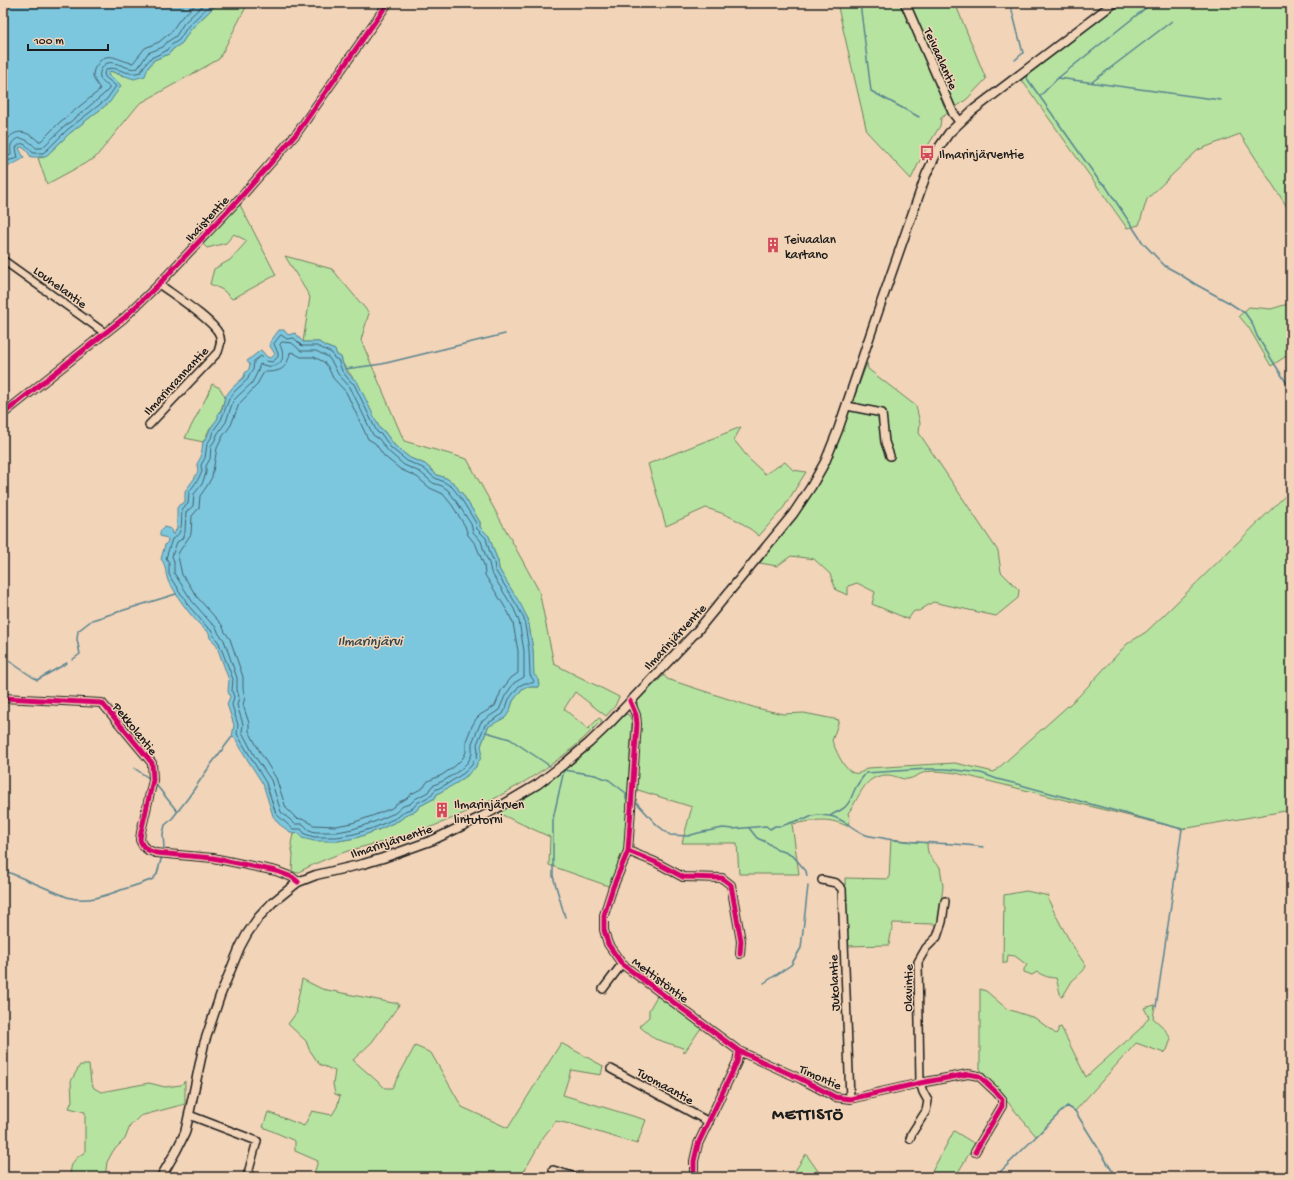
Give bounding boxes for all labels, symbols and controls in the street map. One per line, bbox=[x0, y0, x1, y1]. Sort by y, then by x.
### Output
street label: Teivaalantie bbox=[919, 25, 960, 92]
scale bar bbox=[28, 26, 108, 52]
text: 100 m bbox=[33, 35, 64, 49]
bus stop icon: Ilmarinjärventie bbox=[918, 144, 936, 162]
place label: Ilmarinjärventie bbox=[939, 148, 1024, 163]
street label: Ihaistentie bbox=[183, 193, 233, 246]
place label: Teivaalan kartano bbox=[784, 233, 837, 263]
building icon: Teivaalan kartano bbox=[764, 236, 782, 254]
street label: Louhelantie bbox=[30, 264, 89, 313]
street label: Ilmarinrannantie bbox=[141, 344, 213, 419]
street label: Ilmarinjärventie bbox=[641, 601, 711, 674]
water label: Ilmarinjärvi bbox=[338, 634, 404, 651]
street label: Pekkolantie bbox=[108, 699, 160, 759]
place label: Ilmarinjärven lintutorni bbox=[454, 798, 525, 828]
building icon: Ilmarinjärven lintutorni bbox=[433, 801, 451, 819]
street label: Ilmarinjärventie bbox=[349, 822, 435, 863]
street label: Jukolantie bbox=[827, 954, 844, 1011]
street label: Mettistöntie bbox=[628, 955, 691, 1007]
street label: Olavintie bbox=[902, 964, 917, 1012]
street label: Timontie bbox=[796, 1062, 844, 1094]
street label: Tuomaantie bbox=[633, 1065, 696, 1109]
district label: METTISTÖ bbox=[772, 1106, 844, 1126]

